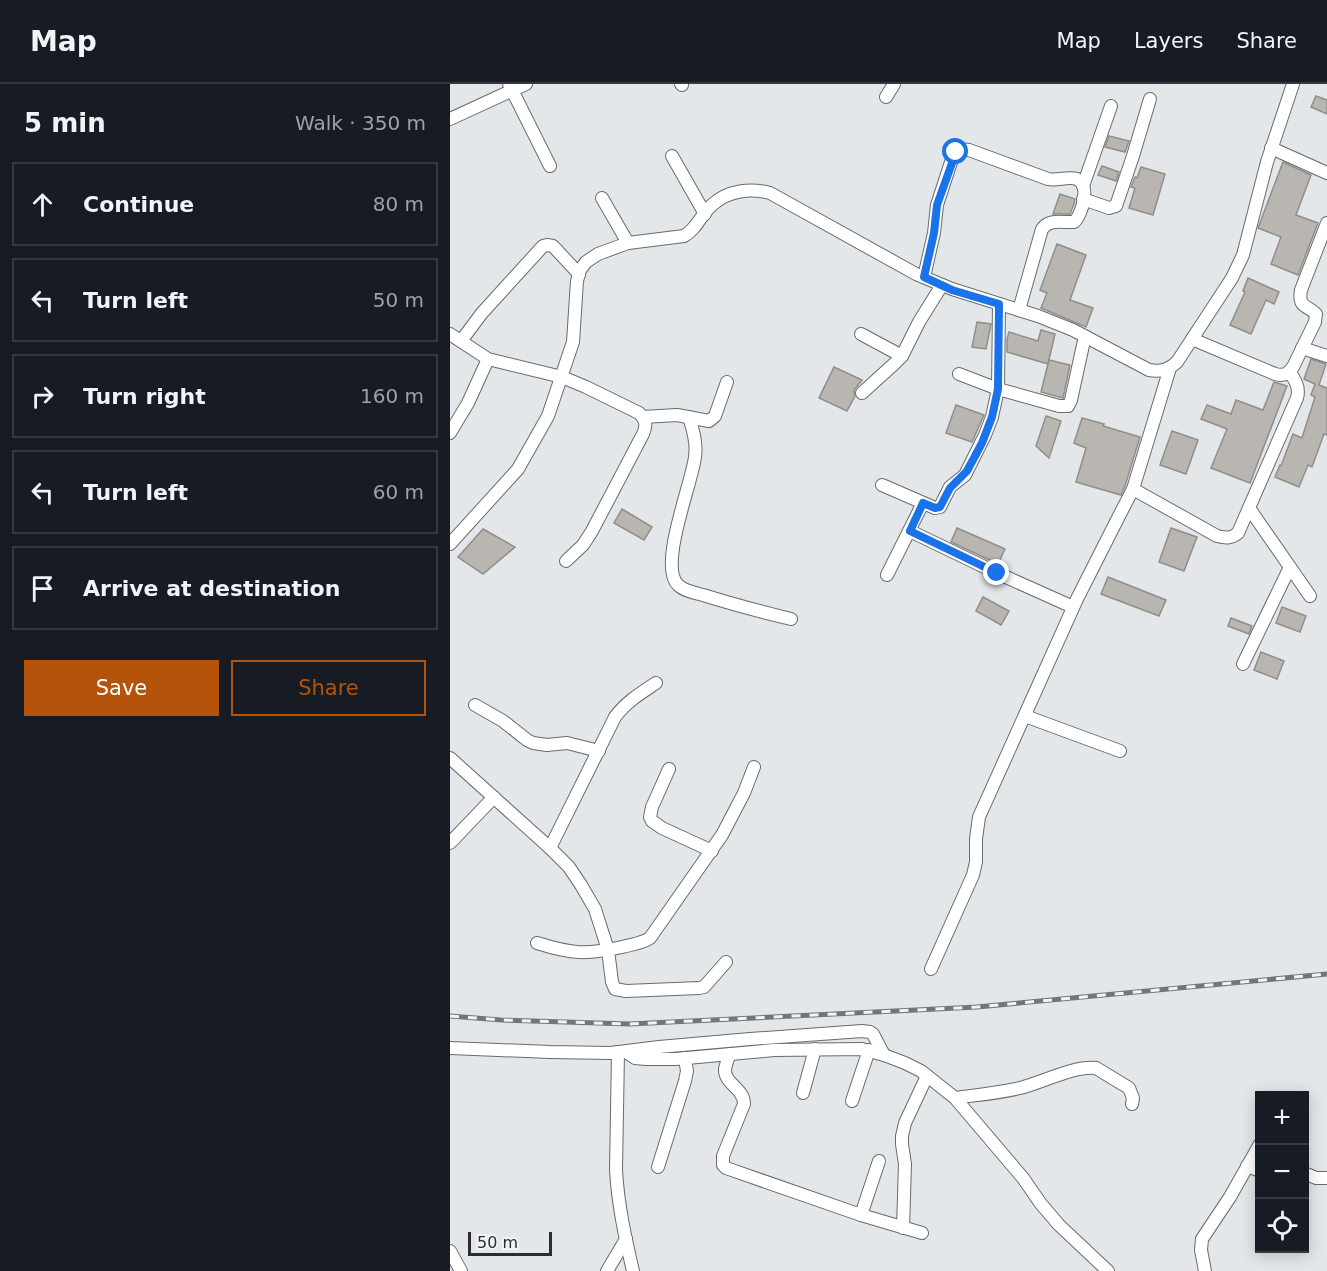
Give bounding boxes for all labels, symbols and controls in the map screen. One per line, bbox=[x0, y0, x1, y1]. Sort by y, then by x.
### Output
text: Map bbox=[30, 25, 97, 58]
text: Map bbox=[1057, 29, 1101, 53]
text: Layers bbox=[1134, 29, 1203, 53]
text: Share bbox=[1236, 29, 1297, 53]
text: 5 min bbox=[24, 108, 106, 138]
text: Walk · 350 m bbox=[295, 111, 426, 135]
route start bbox=[942, 138, 968, 164]
icon: ahead bbox=[26, 188, 59, 221]
text: Continue bbox=[83, 192, 194, 217]
text: 80 m bbox=[373, 192, 424, 216]
icon: left bbox=[26, 284, 59, 317]
text: Turn left bbox=[83, 288, 188, 313]
text: 50 m bbox=[373, 288, 424, 312]
icon: right bbox=[26, 380, 59, 413]
text: Turn right bbox=[83, 384, 206, 409]
text: 160 m bbox=[360, 384, 424, 408]
icon: left bbox=[26, 476, 59, 509]
text: Turn left bbox=[83, 480, 188, 505]
text: 60 m bbox=[373, 480, 424, 504]
route end bbox=[983, 559, 1009, 585]
icon: arrive bbox=[26, 572, 59, 605]
text: Arrive at destination bbox=[83, 576, 340, 601]
button: Save bbox=[24, 660, 219, 716]
button: Share bbox=[231, 660, 426, 716]
map controls bbox=[1255, 1091, 1309, 1253]
button: + bbox=[1255, 1091, 1309, 1145]
button: − bbox=[1255, 1145, 1309, 1199]
button: locate bbox=[1255, 1199, 1309, 1253]
scale bar bbox=[468, 1229, 552, 1256]
text: 50 m bbox=[477, 1233, 518, 1252]

